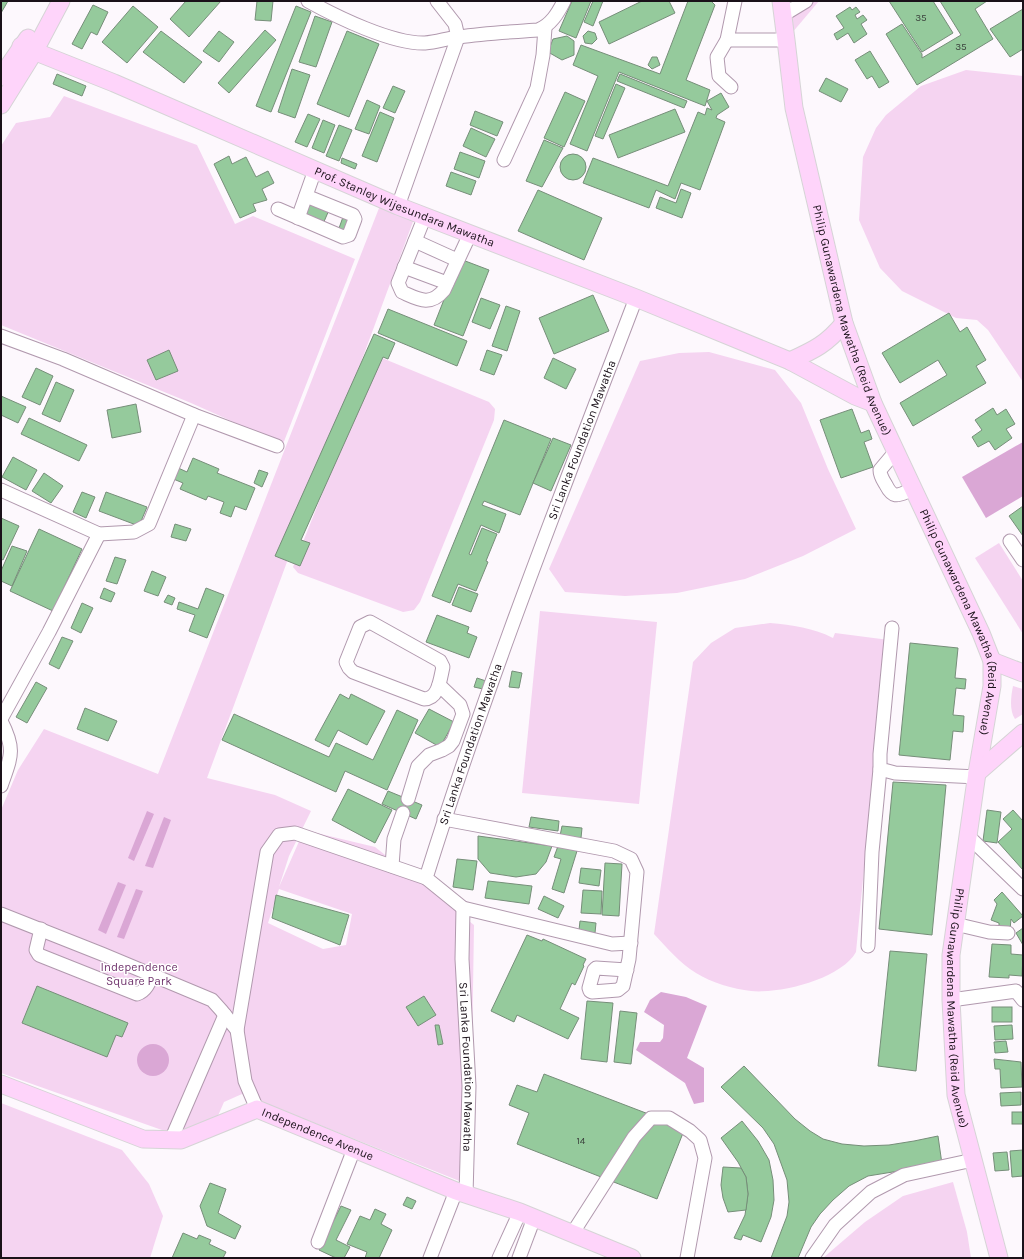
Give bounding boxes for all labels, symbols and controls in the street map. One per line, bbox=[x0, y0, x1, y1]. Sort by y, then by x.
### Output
house number: 35 bbox=[915, 12, 927, 24]
house number: 35 bbox=[955, 41, 967, 53]
street label: Prof. Stanley Wijesundara Mawatha bbox=[312, 164, 497, 250]
street label: Philip Gunawardena Mawatha (Reid Avenue) bbox=[810, 203, 894, 438]
street label: Sri Lanka Foundation Mawatha bbox=[545, 358, 619, 522]
street label: Philip Gunawardena Mawatha (Reid Avenue) bbox=[917, 507, 999, 736]
street label: Sri Lanka Foundation Mawatha bbox=[436, 662, 505, 827]
street label: Philip Gunawardena Mawatha (Reid Avenue) bbox=[943, 887, 971, 1129]
park label: Independence Square Park bbox=[100, 960, 178, 988]
street label: Sri Lanka Foundation Mawatha bbox=[456, 982, 476, 1152]
street label: Independence Avenue bbox=[260, 1105, 376, 1163]
house number: 14 bbox=[577, 1135, 586, 1147]

